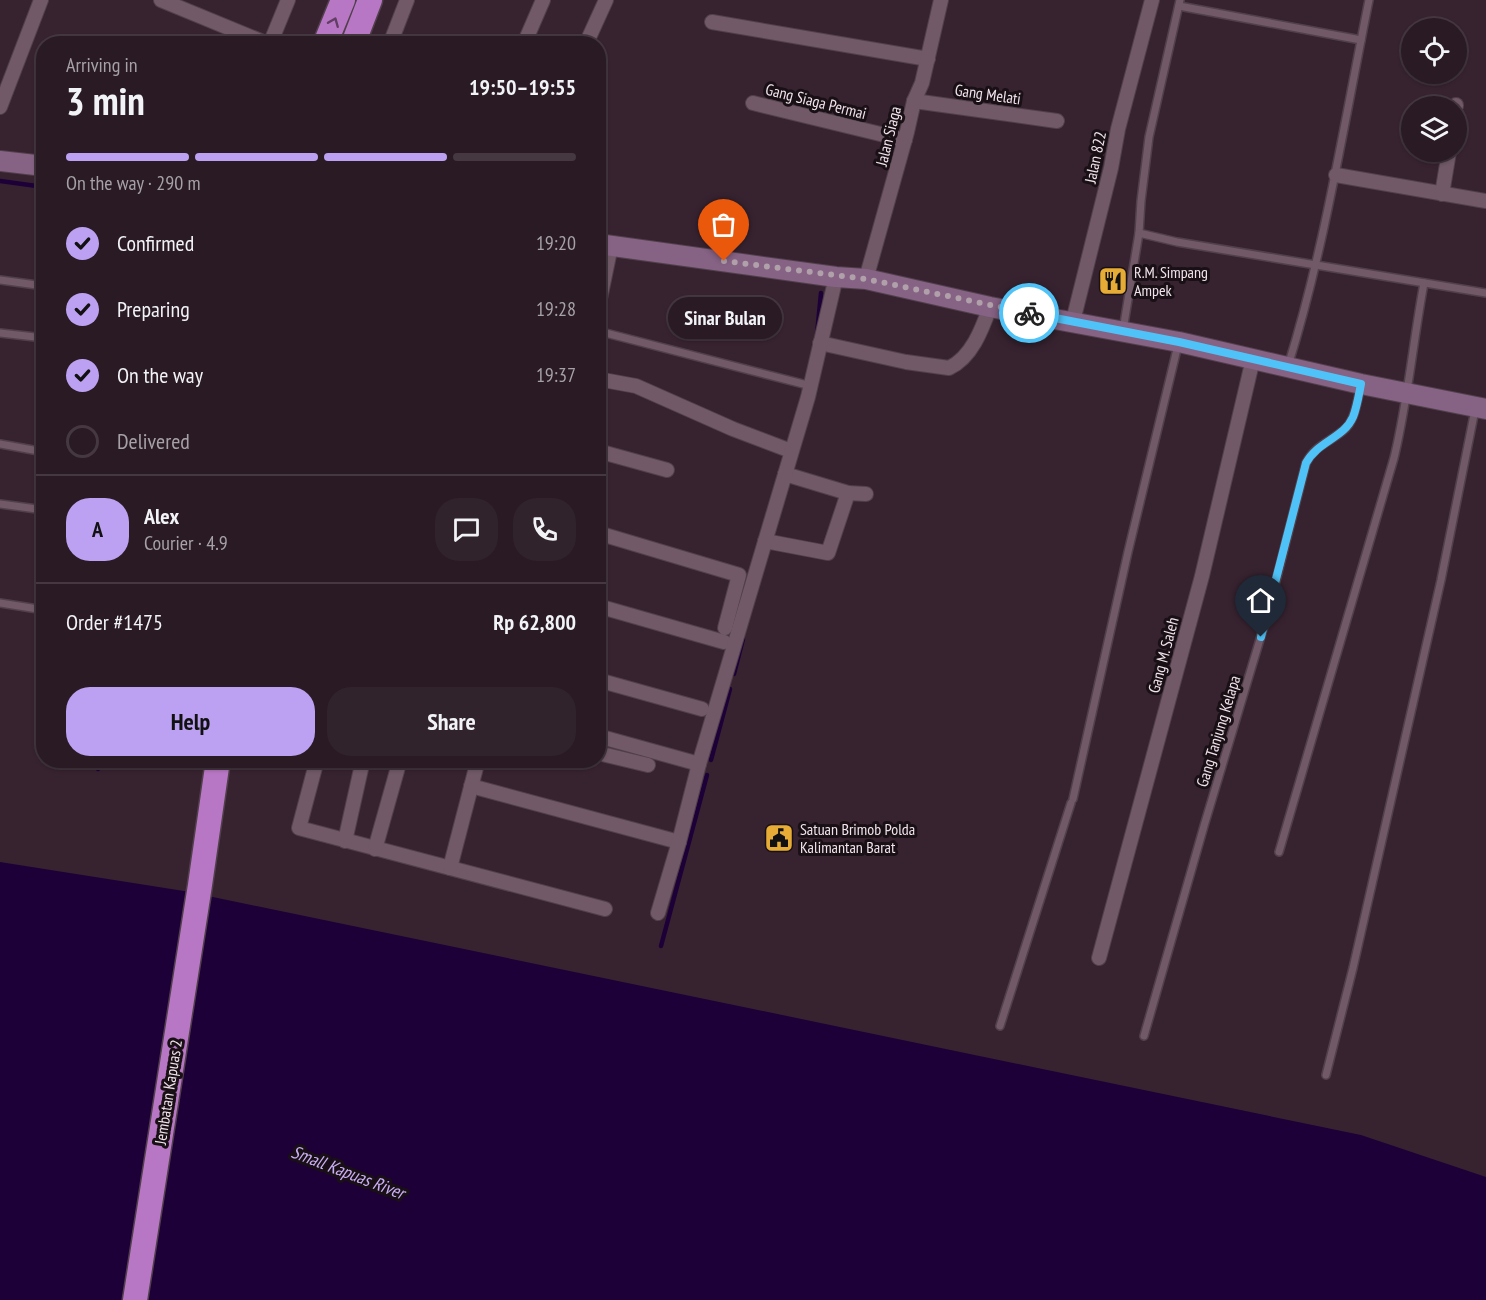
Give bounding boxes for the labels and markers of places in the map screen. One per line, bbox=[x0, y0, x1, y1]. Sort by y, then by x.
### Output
pin bbox=[698, 199, 749, 261]
place label: R.M. Simpang Ampek bbox=[1134, 262, 1208, 300]
restaurant icon: R.M. Simpang Ampek bbox=[1097, 265, 1129, 297]
callout: Sinar Bulan bbox=[667, 297, 781, 339]
pin bbox=[1235, 575, 1286, 637]
place label: Satuan Brimob Polda Kalimantan Barat bbox=[800, 819, 915, 857]
public building icon: Satuan Brimob Polda Kalimantan Barat bbox=[763, 822, 795, 854]

